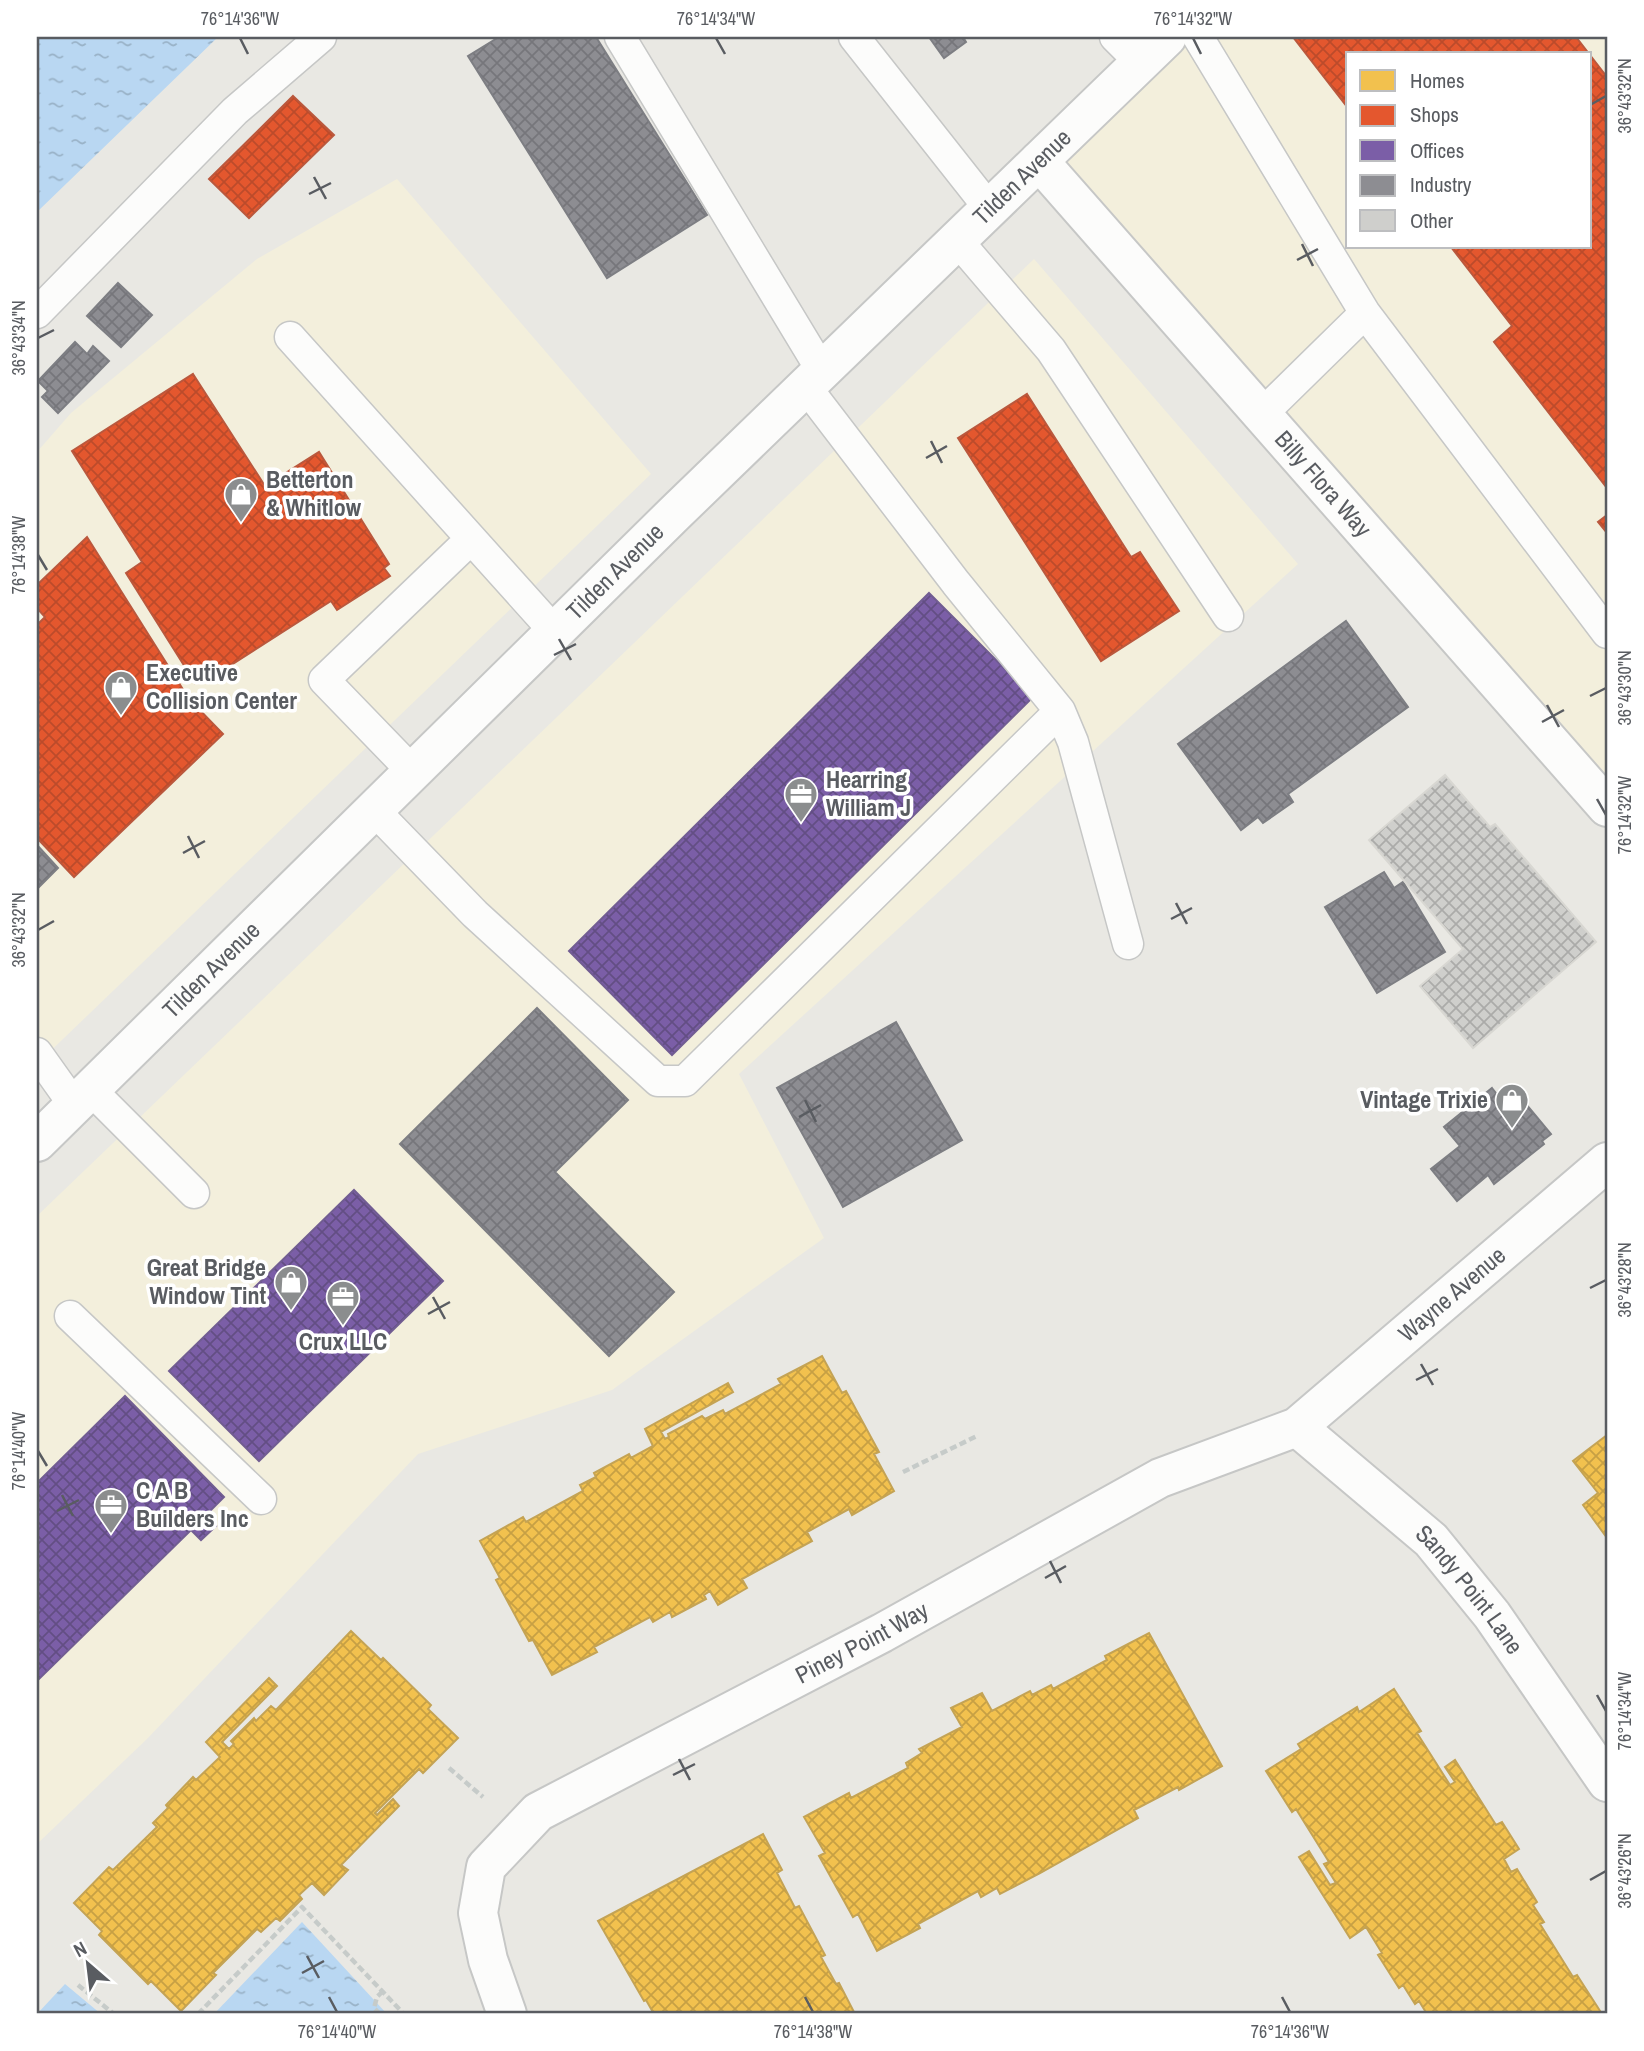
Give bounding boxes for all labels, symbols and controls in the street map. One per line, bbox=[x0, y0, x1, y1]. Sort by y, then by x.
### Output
text: 76°14'36"W bbox=[201, 6, 279, 31]
text: 76°14'34"W bbox=[677, 6, 755, 31]
text: 76°14'32"W bbox=[1154, 6, 1232, 31]
legend bbox=[1346, 52, 1592, 248]
text: 36°43'32"N bbox=[1612, 58, 1637, 134]
text: Homes bbox=[1410, 66, 1465, 95]
text: Shops bbox=[1410, 100, 1459, 129]
street label: Tilden Avenue bbox=[965, 121, 1078, 231]
text: Offices bbox=[1410, 136, 1464, 165]
text: Industry bbox=[1410, 170, 1472, 199]
text: Other bbox=[1410, 206, 1453, 235]
text: 36°43'34"N bbox=[6, 300, 31, 376]
street label: Billy Flora Way bbox=[1268, 423, 1379, 543]
place label: Betterton & Whitlow bbox=[266, 463, 362, 523]
shop icon: Betterton & Whitlow bbox=[222, 475, 260, 524]
text: 76°14'38"W bbox=[6, 516, 31, 594]
street label: Tilden Avenue bbox=[559, 516, 670, 627]
text: 36°43'30"N bbox=[1612, 650, 1637, 726]
place label: Executive Collision Center bbox=[146, 656, 297, 716]
shop icon: Executive Collision Center bbox=[102, 668, 140, 717]
place label: Hearring William J bbox=[826, 763, 911, 823]
office icon: Hearring William J bbox=[782, 775, 820, 824]
text: 76°14'32"W bbox=[1612, 776, 1637, 854]
text: 36°43'32"N bbox=[6, 892, 31, 968]
street label: Tilden Avenue bbox=[155, 914, 267, 1025]
shop icon: Vintage Trixie bbox=[1493, 1081, 1531, 1130]
place label: Vintage Trixie bbox=[1360, 1083, 1488, 1115]
street label: Wayne Avenue bbox=[1391, 1239, 1512, 1349]
text: 36°43'28"N bbox=[1612, 1242, 1637, 1318]
place label: Great Bridge Window Tint bbox=[147, 1251, 266, 1311]
shop icon: Great Bridge Window Tint bbox=[272, 1263, 310, 1312]
office icon: Crux LLC bbox=[324, 1278, 362, 1327]
place label: Crux LLC bbox=[299, 1325, 387, 1357]
text: 76°14'40"W bbox=[6, 1412, 31, 1490]
place label: C A B Builders Inc bbox=[136, 1474, 249, 1534]
office icon: C A B Builders Inc bbox=[92, 1486, 130, 1535]
street label: Sandy Point Lane bbox=[1409, 1517, 1531, 1660]
street label: Piney Point Way bbox=[789, 1593, 934, 1690]
text: 76°14'34"W bbox=[1612, 1672, 1637, 1750]
text: 36°43'26"N bbox=[1612, 1833, 1637, 1909]
north arrow bbox=[52, 1928, 122, 1998]
text: N bbox=[69, 1935, 91, 1963]
text: 76°14'40"W bbox=[298, 2019, 376, 2044]
text: 76°14'38"W bbox=[774, 2019, 852, 2044]
text: 76°14'36"W bbox=[1251, 2019, 1329, 2044]

